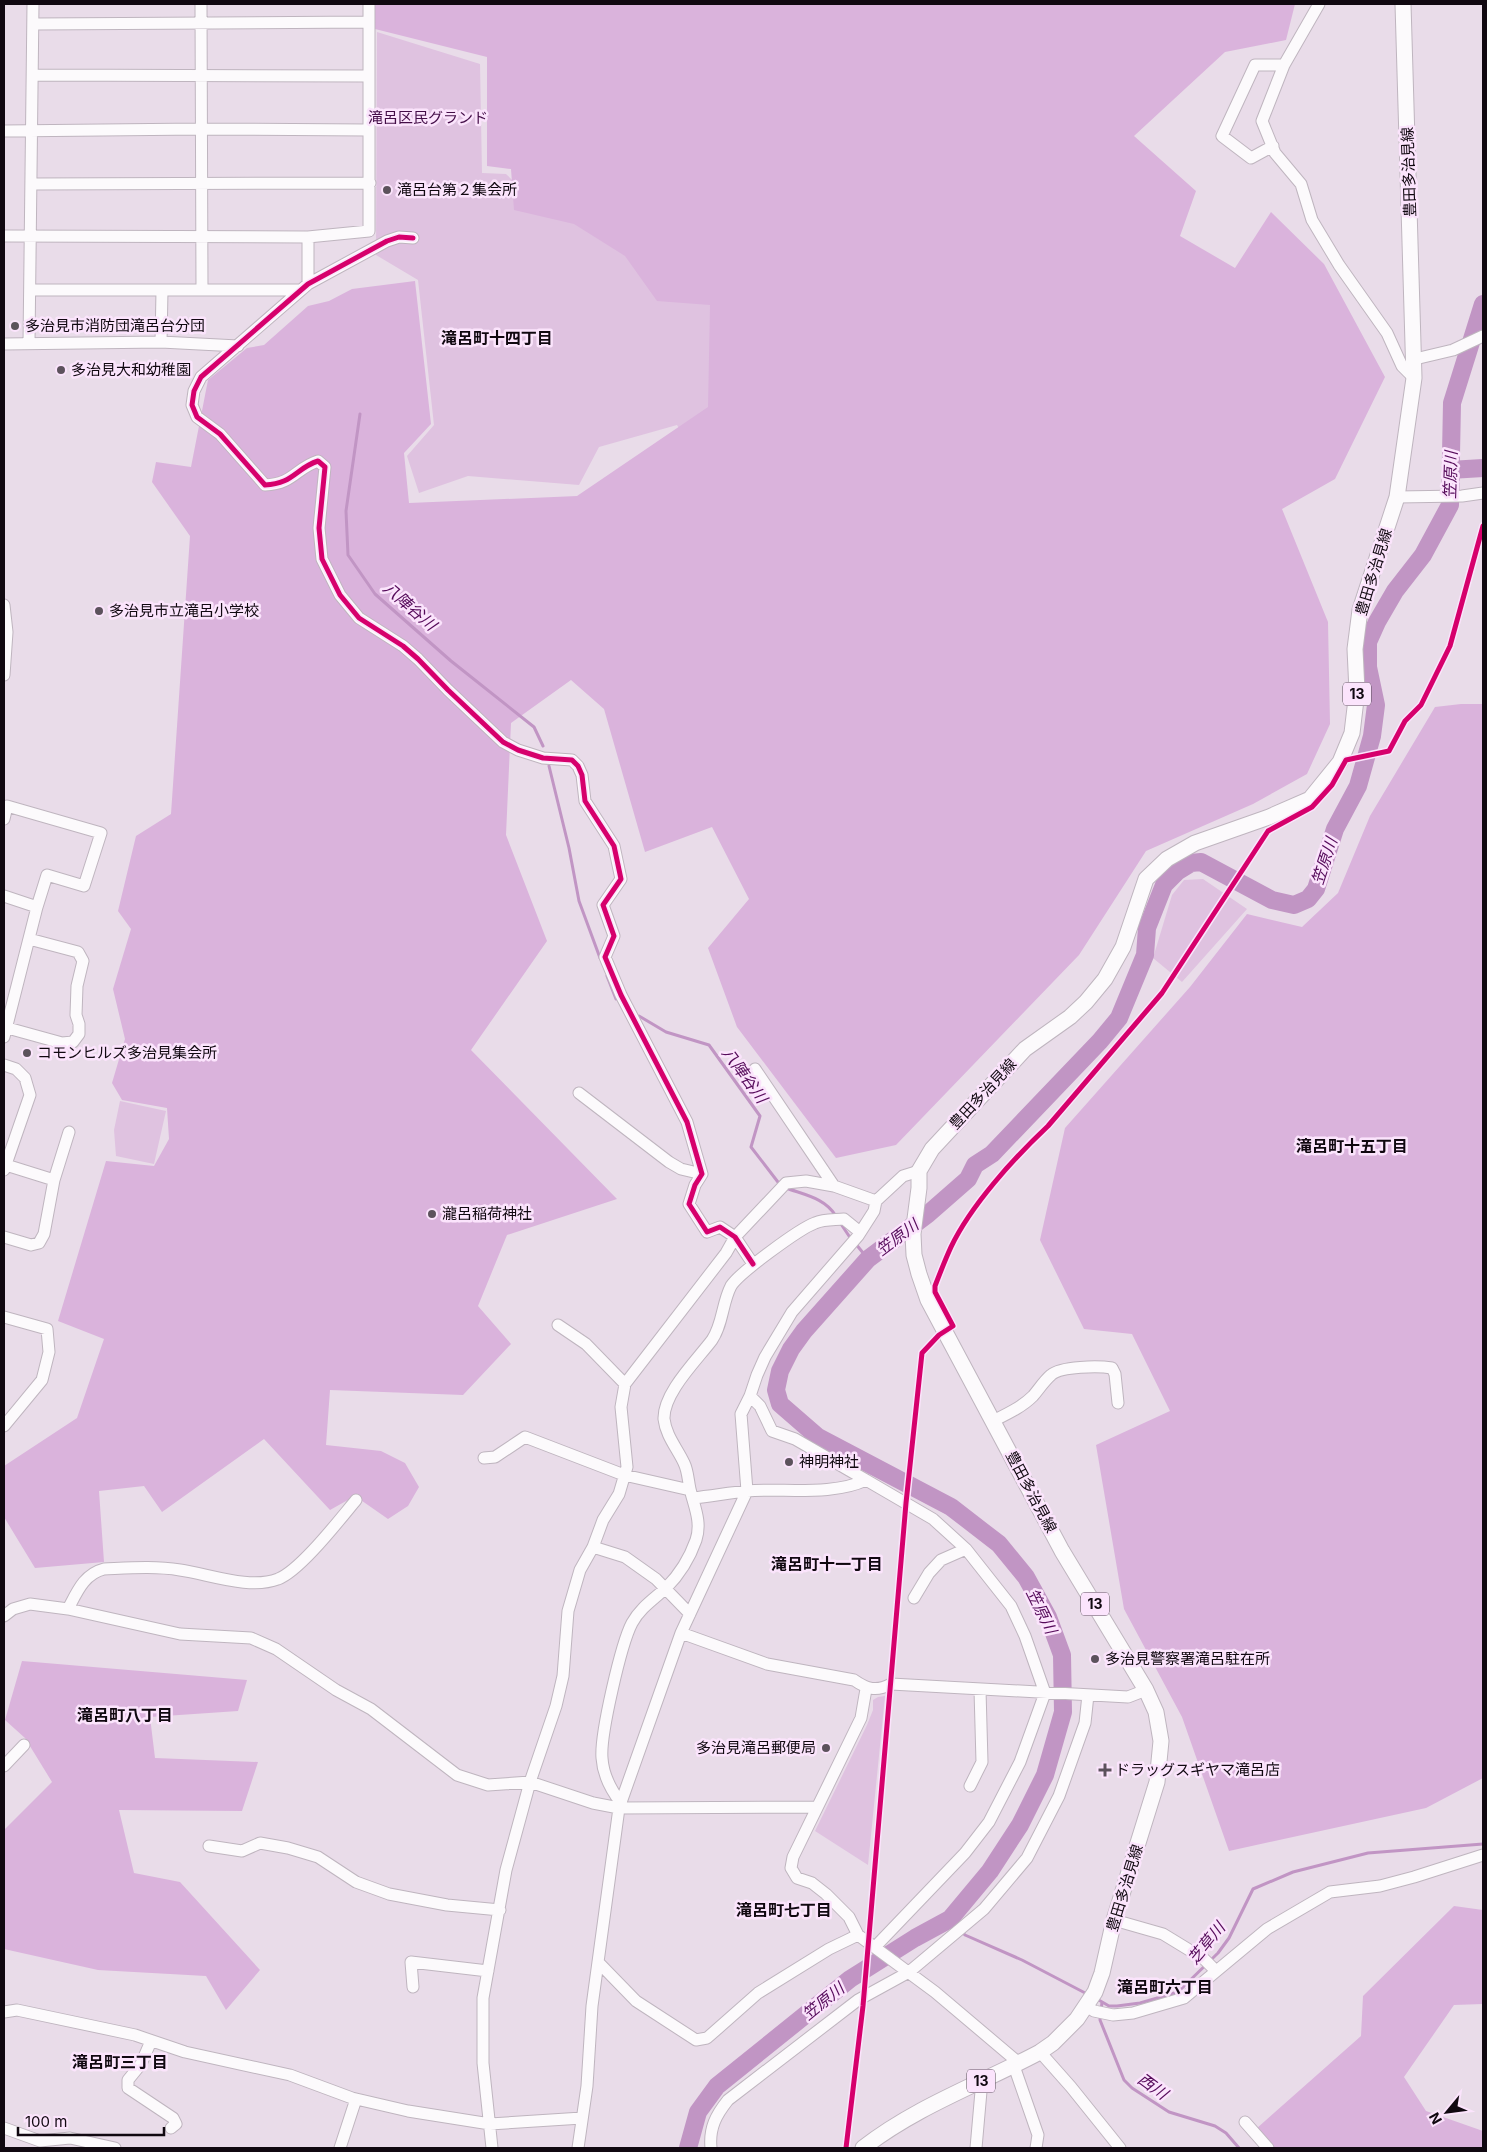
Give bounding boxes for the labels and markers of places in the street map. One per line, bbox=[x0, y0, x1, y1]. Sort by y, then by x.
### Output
place label: 滝呂台第２集会所 bbox=[397, 180, 517, 199]
marker: 滝呂台第２集会所 bbox=[381, 184, 393, 196]
place label: 多治見市消防団滝呂台分団 bbox=[25, 316, 205, 335]
marker: 多治見市消防団滝呂台分団 bbox=[9, 320, 21, 332]
place label: 多治見大和幼稚園 bbox=[71, 360, 191, 379]
marker: 多治見大和幼稚園 bbox=[55, 364, 67, 376]
place label: 多治見市立滝呂小学校 bbox=[109, 601, 259, 620]
marker: 多治見市立滝呂小学校 bbox=[93, 605, 105, 617]
place label: コモンヒルズ多治見集会所 bbox=[37, 1043, 217, 1062]
marker: コモンヒルズ多治見集会所 bbox=[21, 1047, 33, 1059]
place label: 瀧呂稲荷神社 bbox=[442, 1204, 532, 1223]
marker: 瀧呂稲荷神社 bbox=[426, 1208, 438, 1220]
place label: 神明神社 bbox=[799, 1452, 859, 1471]
marker: 神明神社 bbox=[783, 1456, 795, 1468]
place label: 多治見警察署滝呂駐在所 bbox=[1105, 1649, 1270, 1668]
marker: 多治見警察署滝呂駐在所 bbox=[1089, 1653, 1101, 1665]
place label: 多治見滝呂郵便局 bbox=[696, 1738, 816, 1757]
marker: 多治見滝呂郵便局 bbox=[820, 1742, 832, 1754]
place label: ドラッグスギヤマ滝呂店 bbox=[1115, 1760, 1280, 1779]
marker: ドラッグスギヤマ滝呂店 bbox=[1099, 1764, 1111, 1776]

